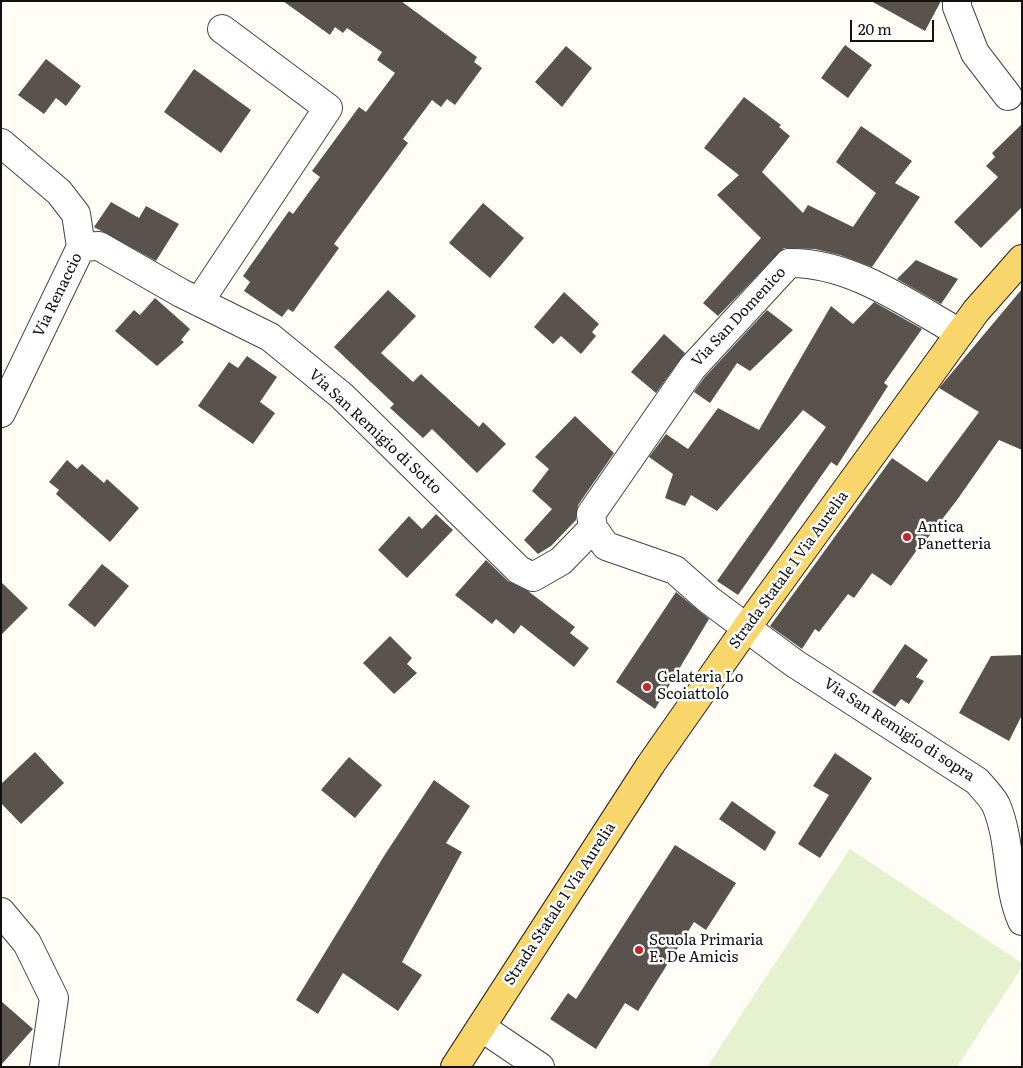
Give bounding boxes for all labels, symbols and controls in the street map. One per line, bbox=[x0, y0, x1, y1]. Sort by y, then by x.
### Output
scale bar bbox=[853, 10, 937, 42]
text: 20 m bbox=[858, 17, 892, 40]
street label: Via Renaccio bbox=[30, 250, 86, 340]
street label: Via San Domenico bbox=[688, 263, 790, 371]
street label: Via San Remigio di Sotto bbox=[305, 366, 445, 498]
street label: Strada Statale 1 Via Aurelia bbox=[726, 488, 852, 652]
place label: Antica Panetteria bbox=[917, 519, 991, 554]
marker: Antica Panetteria bbox=[901, 531, 913, 543]
place label: Gelateria Lo Scoiattolo bbox=[657, 669, 744, 704]
street label: Via San Remigio di sopra bbox=[820, 674, 978, 786]
marker: Gelateria Lo Scoiattolo bbox=[641, 681, 653, 693]
street label: Strada Statale 1 Via Aurelia bbox=[501, 819, 619, 989]
place label: Scuola Primaria E. De Amicis bbox=[649, 932, 763, 967]
marker: Scuola Primaria E. De Amicis bbox=[633, 944, 645, 956]

